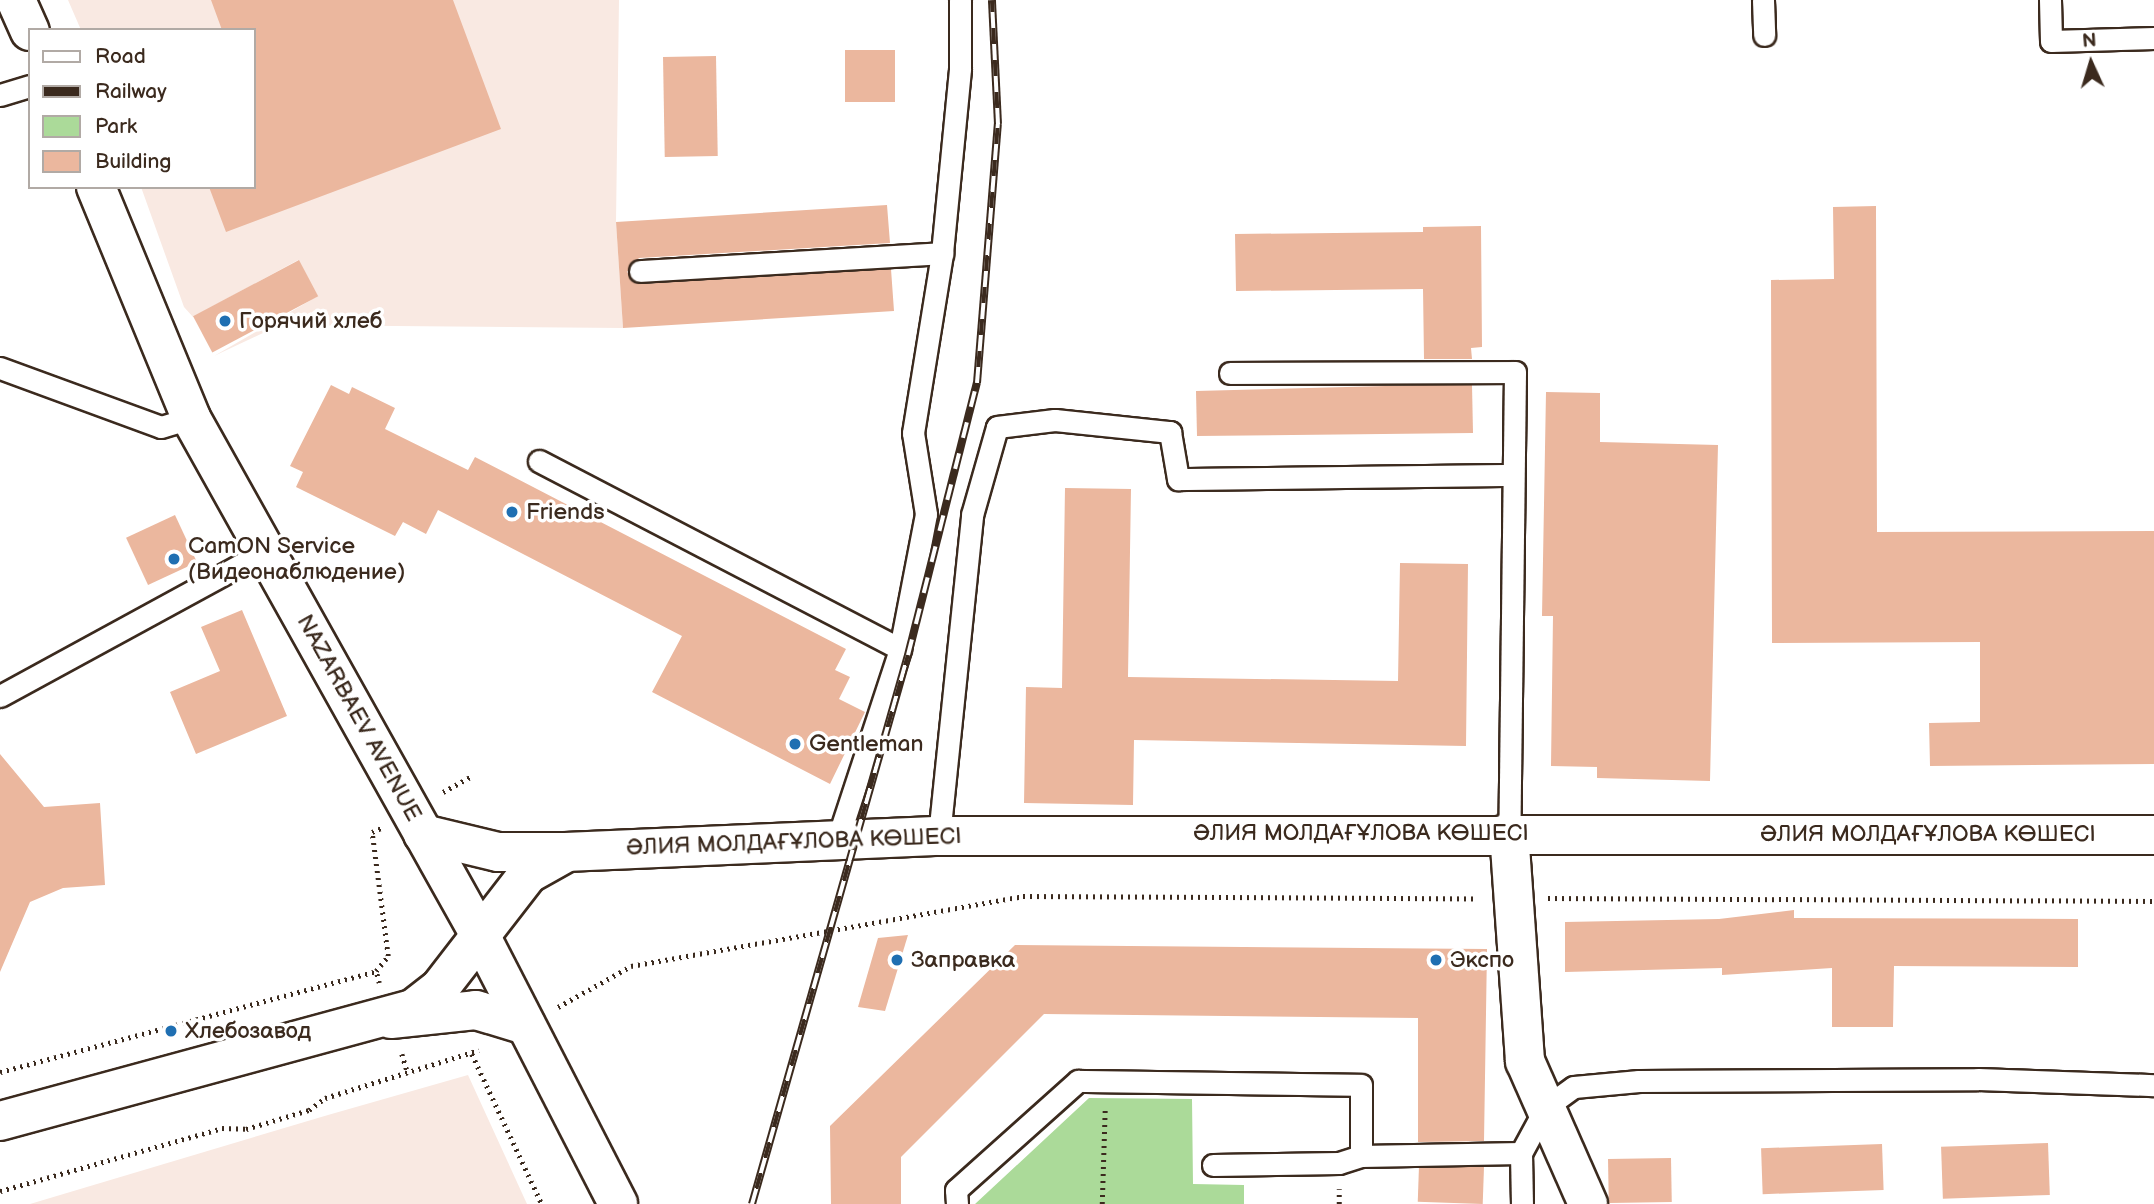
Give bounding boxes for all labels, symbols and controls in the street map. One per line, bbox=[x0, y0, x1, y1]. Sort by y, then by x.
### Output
legend bbox=[28, 28, 256, 189]
north arrow bbox=[2056, 28, 2126, 98]
text: N bbox=[2082, 30, 2097, 54]
text: Road bbox=[95, 44, 146, 69]
text: Railway bbox=[95, 79, 167, 104]
text: Park bbox=[95, 114, 137, 139]
text: Building bbox=[95, 149, 171, 174]
place label: Горячий хлеб bbox=[239, 307, 382, 335]
marker: Горячий хлеб bbox=[217, 313, 233, 329]
place label: Friends bbox=[526, 498, 605, 526]
marker: Friends bbox=[504, 504, 520, 520]
place label: CamON Service (Видеонаблюдение) bbox=[188, 532, 405, 586]
marker: CamON Service (Видеонаблюдение) bbox=[166, 551, 182, 567]
street label: NAZARBAEV AVENUE bbox=[291, 610, 427, 826]
place label: Gentleman bbox=[809, 730, 924, 758]
marker: Gentleman bbox=[787, 736, 803, 752]
street label: ӘЛИЯ МОЛДАҒҰЛОВА КӨШЕСІ bbox=[1193, 819, 1529, 847]
street label: ӘЛИЯ МОЛДАҒҰЛОВА КӨШЕСІ bbox=[1760, 820, 2096, 848]
street label: ӘЛИЯ МОЛДАҒҰЛОВА КӨШЕСІ bbox=[626, 822, 962, 862]
place label: Заправка bbox=[911, 946, 1015, 974]
place label: Экспо bbox=[1450, 946, 1514, 974]
marker: Заправка bbox=[889, 952, 905, 968]
marker: Экспо bbox=[1428, 952, 1444, 968]
place label: Хлебозавод bbox=[185, 1017, 311, 1045]
marker: Хлебозавод bbox=[163, 1023, 179, 1039]

